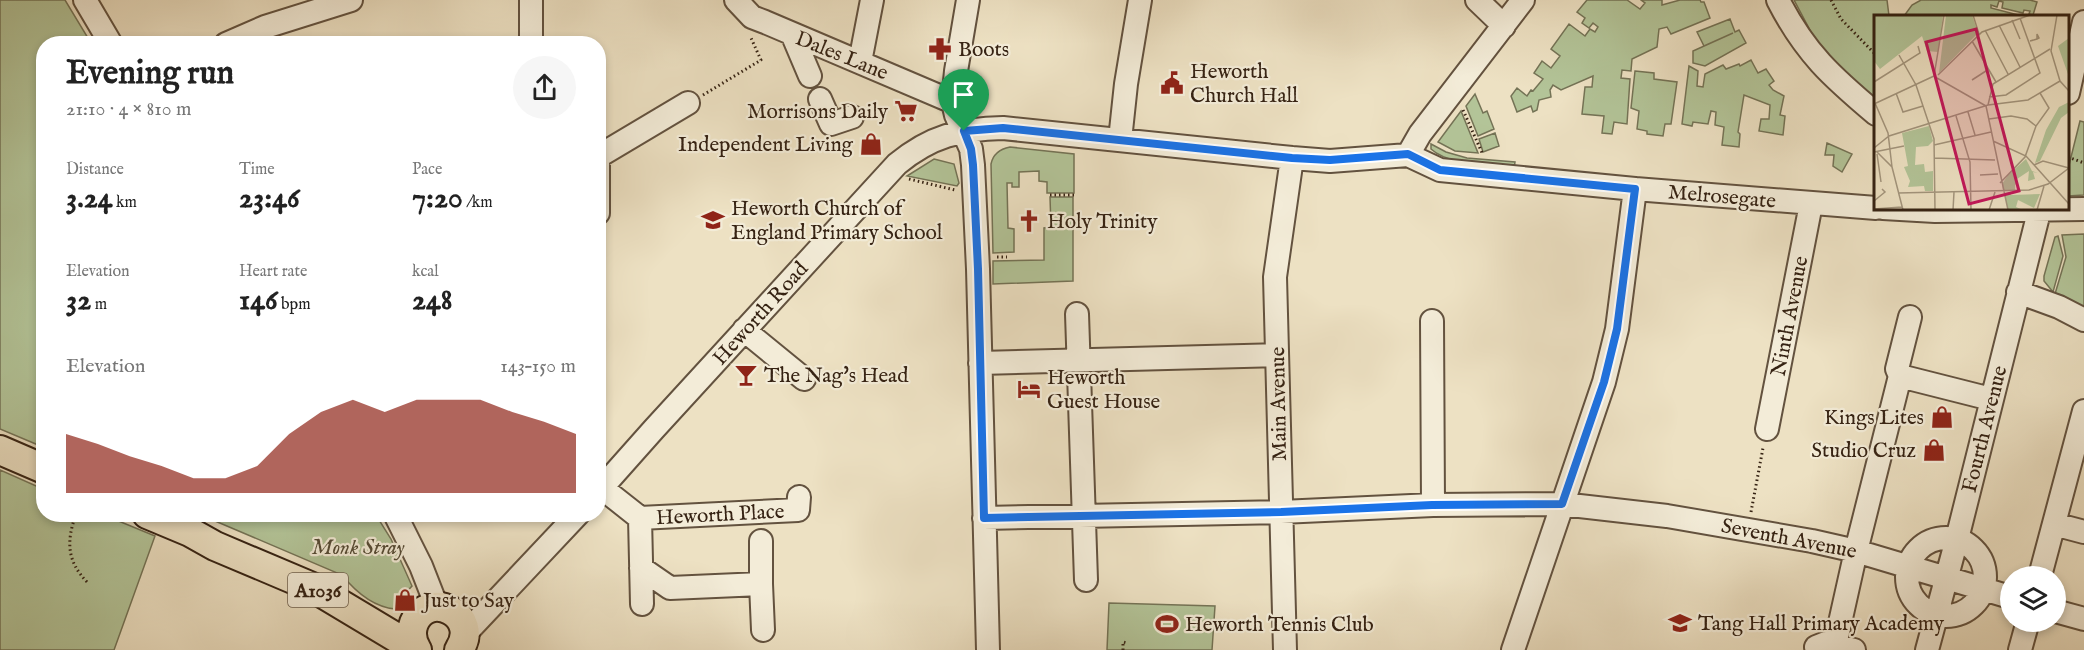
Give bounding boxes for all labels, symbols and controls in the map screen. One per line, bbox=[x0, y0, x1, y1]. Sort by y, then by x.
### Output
inset map bbox=[1874, 15, 2069, 210]
street label: Dales Lane bbox=[791, 26, 892, 87]
pharmacy icon: Boots bbox=[927, 36, 953, 62]
place label: Boots bbox=[958, 37, 1009, 64]
text: Evening run bbox=[66, 53, 234, 95]
button: share bbox=[513, 56, 576, 119]
place label: Heworth Church Hall bbox=[1190, 59, 1298, 110]
pin bbox=[938, 69, 989, 131]
public building icon: Heworth Church Hall bbox=[1159, 70, 1185, 96]
icon: arrive bbox=[947, 78, 980, 111]
text: 21:10 · 4 × 810 m bbox=[66, 97, 191, 122]
supermarket icon: Morrisons Daily bbox=[893, 98, 919, 124]
place label: Morrisons Daily bbox=[747, 99, 889, 126]
shop icon: Independent Living bbox=[858, 131, 884, 157]
place label: Independent Living bbox=[678, 132, 854, 159]
text: Distance bbox=[66, 160, 124, 180]
text: Time bbox=[239, 160, 275, 180]
text: Pace bbox=[412, 160, 442, 180]
street label: Melrosegate bbox=[1667, 179, 1777, 216]
text: 3.24 bbox=[66, 180, 112, 218]
text: 23:46 bbox=[239, 180, 300, 218]
text: 7:20 bbox=[412, 180, 463, 218]
text: km bbox=[112, 193, 137, 213]
text: /km bbox=[463, 193, 493, 213]
place label: Heworth Church of England Primary School bbox=[731, 196, 943, 247]
school or university icon: Heworth Church of England Primary School bbox=[700, 207, 726, 233]
church icon: Holy Trinity bbox=[1016, 208, 1042, 234]
place label: Holy Trinity bbox=[1047, 209, 1158, 236]
street label: Ninth Avenue bbox=[1766, 254, 1815, 379]
street label: Heworth Road bbox=[707, 256, 815, 372]
text: Elevation bbox=[66, 262, 129, 282]
text: Heart rate bbox=[239, 262, 307, 282]
text: kcal bbox=[412, 262, 439, 282]
text: 32 bbox=[66, 282, 91, 320]
text: 146 bbox=[239, 282, 278, 320]
text: 248 bbox=[412, 282, 453, 320]
text: m bbox=[91, 295, 107, 315]
text: bpm bbox=[278, 295, 311, 315]
street label: Main Avenue bbox=[1265, 346, 1294, 461]
text: Elevation bbox=[66, 354, 145, 379]
text: 143–150 m bbox=[500, 354, 576, 379]
bar icon: The Nag's Head bbox=[733, 362, 759, 388]
place label: The Nag's Head bbox=[764, 363, 909, 390]
street label: Fourth Avenue bbox=[1957, 363, 2014, 496]
place label: Heworth Guest House bbox=[1047, 365, 1161, 416]
hotel icon: Heworth Guest House bbox=[1016, 376, 1042, 402]
shop icon: Kings Lites bbox=[1929, 404, 1955, 430]
place label: Kings Lites bbox=[1824, 405, 1924, 432]
shop icon: Studio Cruz bbox=[1921, 437, 1947, 463]
place label: Studio Cruz bbox=[1811, 438, 1916, 465]
street label: Heworth Place bbox=[655, 499, 785, 532]
street label: Seventh Avenue bbox=[1719, 513, 1859, 566]
park label: Monk Stray bbox=[312, 535, 405, 562]
map controls bbox=[2000, 566, 2066, 632]
button: layers bbox=[2000, 566, 2066, 632]
road number: A1036 bbox=[288, 573, 348, 607]
shop icon: Just to Say bbox=[392, 587, 418, 613]
place label: Just to Say bbox=[421, 588, 515, 615]
school or university icon: Tang Hall Primary Academy bbox=[1667, 610, 1693, 636]
sports icon: Heworth Tennis Club bbox=[1154, 611, 1180, 637]
place label: Tang Hall Primary Academy bbox=[1698, 611, 1945, 638]
place label: Heworth Tennis Club bbox=[1185, 612, 1374, 639]

